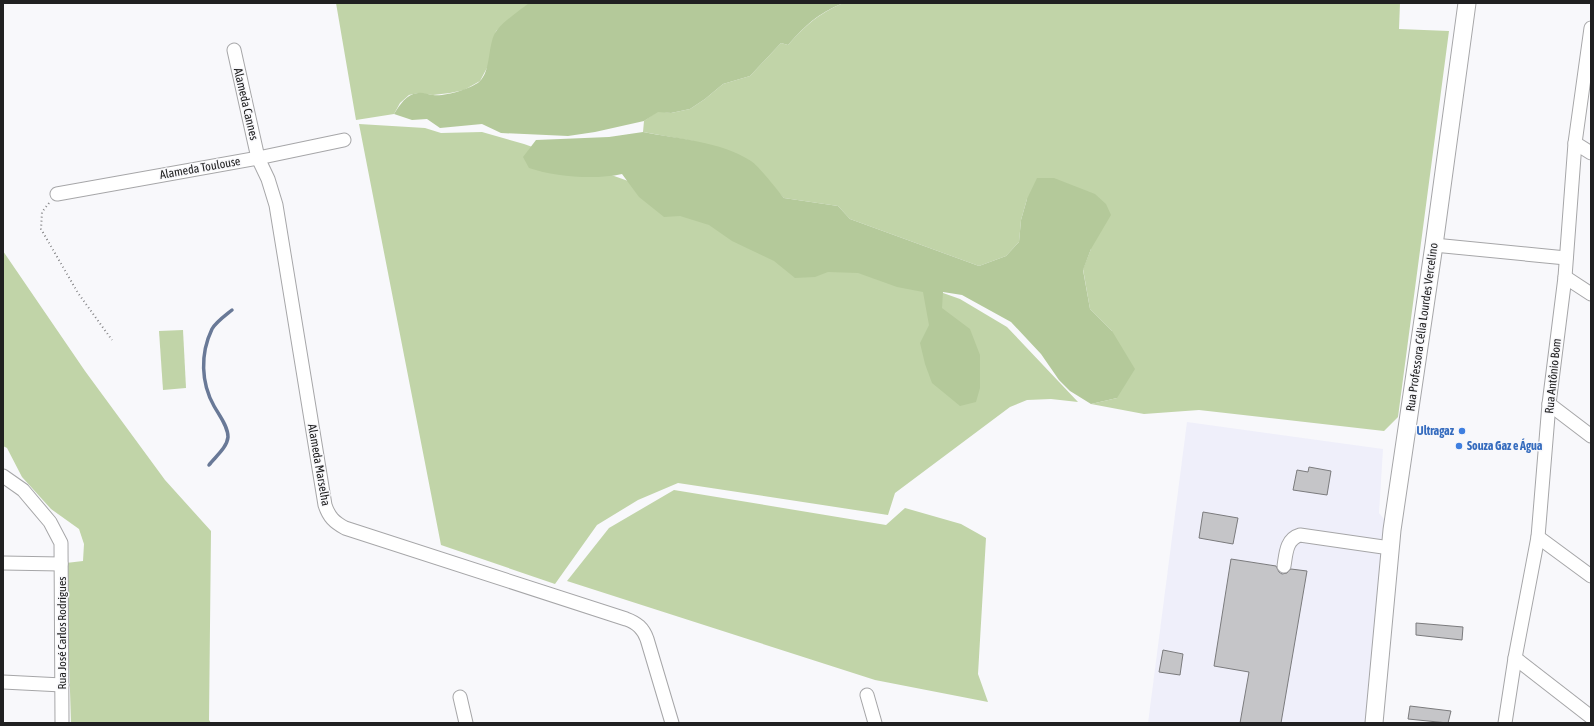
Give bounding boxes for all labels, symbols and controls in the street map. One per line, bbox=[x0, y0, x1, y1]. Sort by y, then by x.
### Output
street label: Alameda Cannes bbox=[231, 66, 261, 142]
street label: Alameda Toulouse bbox=[159, 154, 241, 182]
street label: Rua Professora Célia Lourdes Vercelino bbox=[1403, 242, 1441, 412]
street label: Rua Antônio Bom bbox=[1542, 338, 1564, 414]
street label: Alameda Marselha bbox=[305, 423, 333, 507]
place label: Ultragaz bbox=[1417, 424, 1455, 438]
marker: Ultragaz bbox=[1457, 426, 1467, 436]
place label: Souza Gaz e Água bbox=[1467, 438, 1543, 453]
marker: Souza Gaz e Água bbox=[1454, 441, 1464, 451]
street label: Rua José Carlos Rodrigues bbox=[55, 576, 69, 690]

